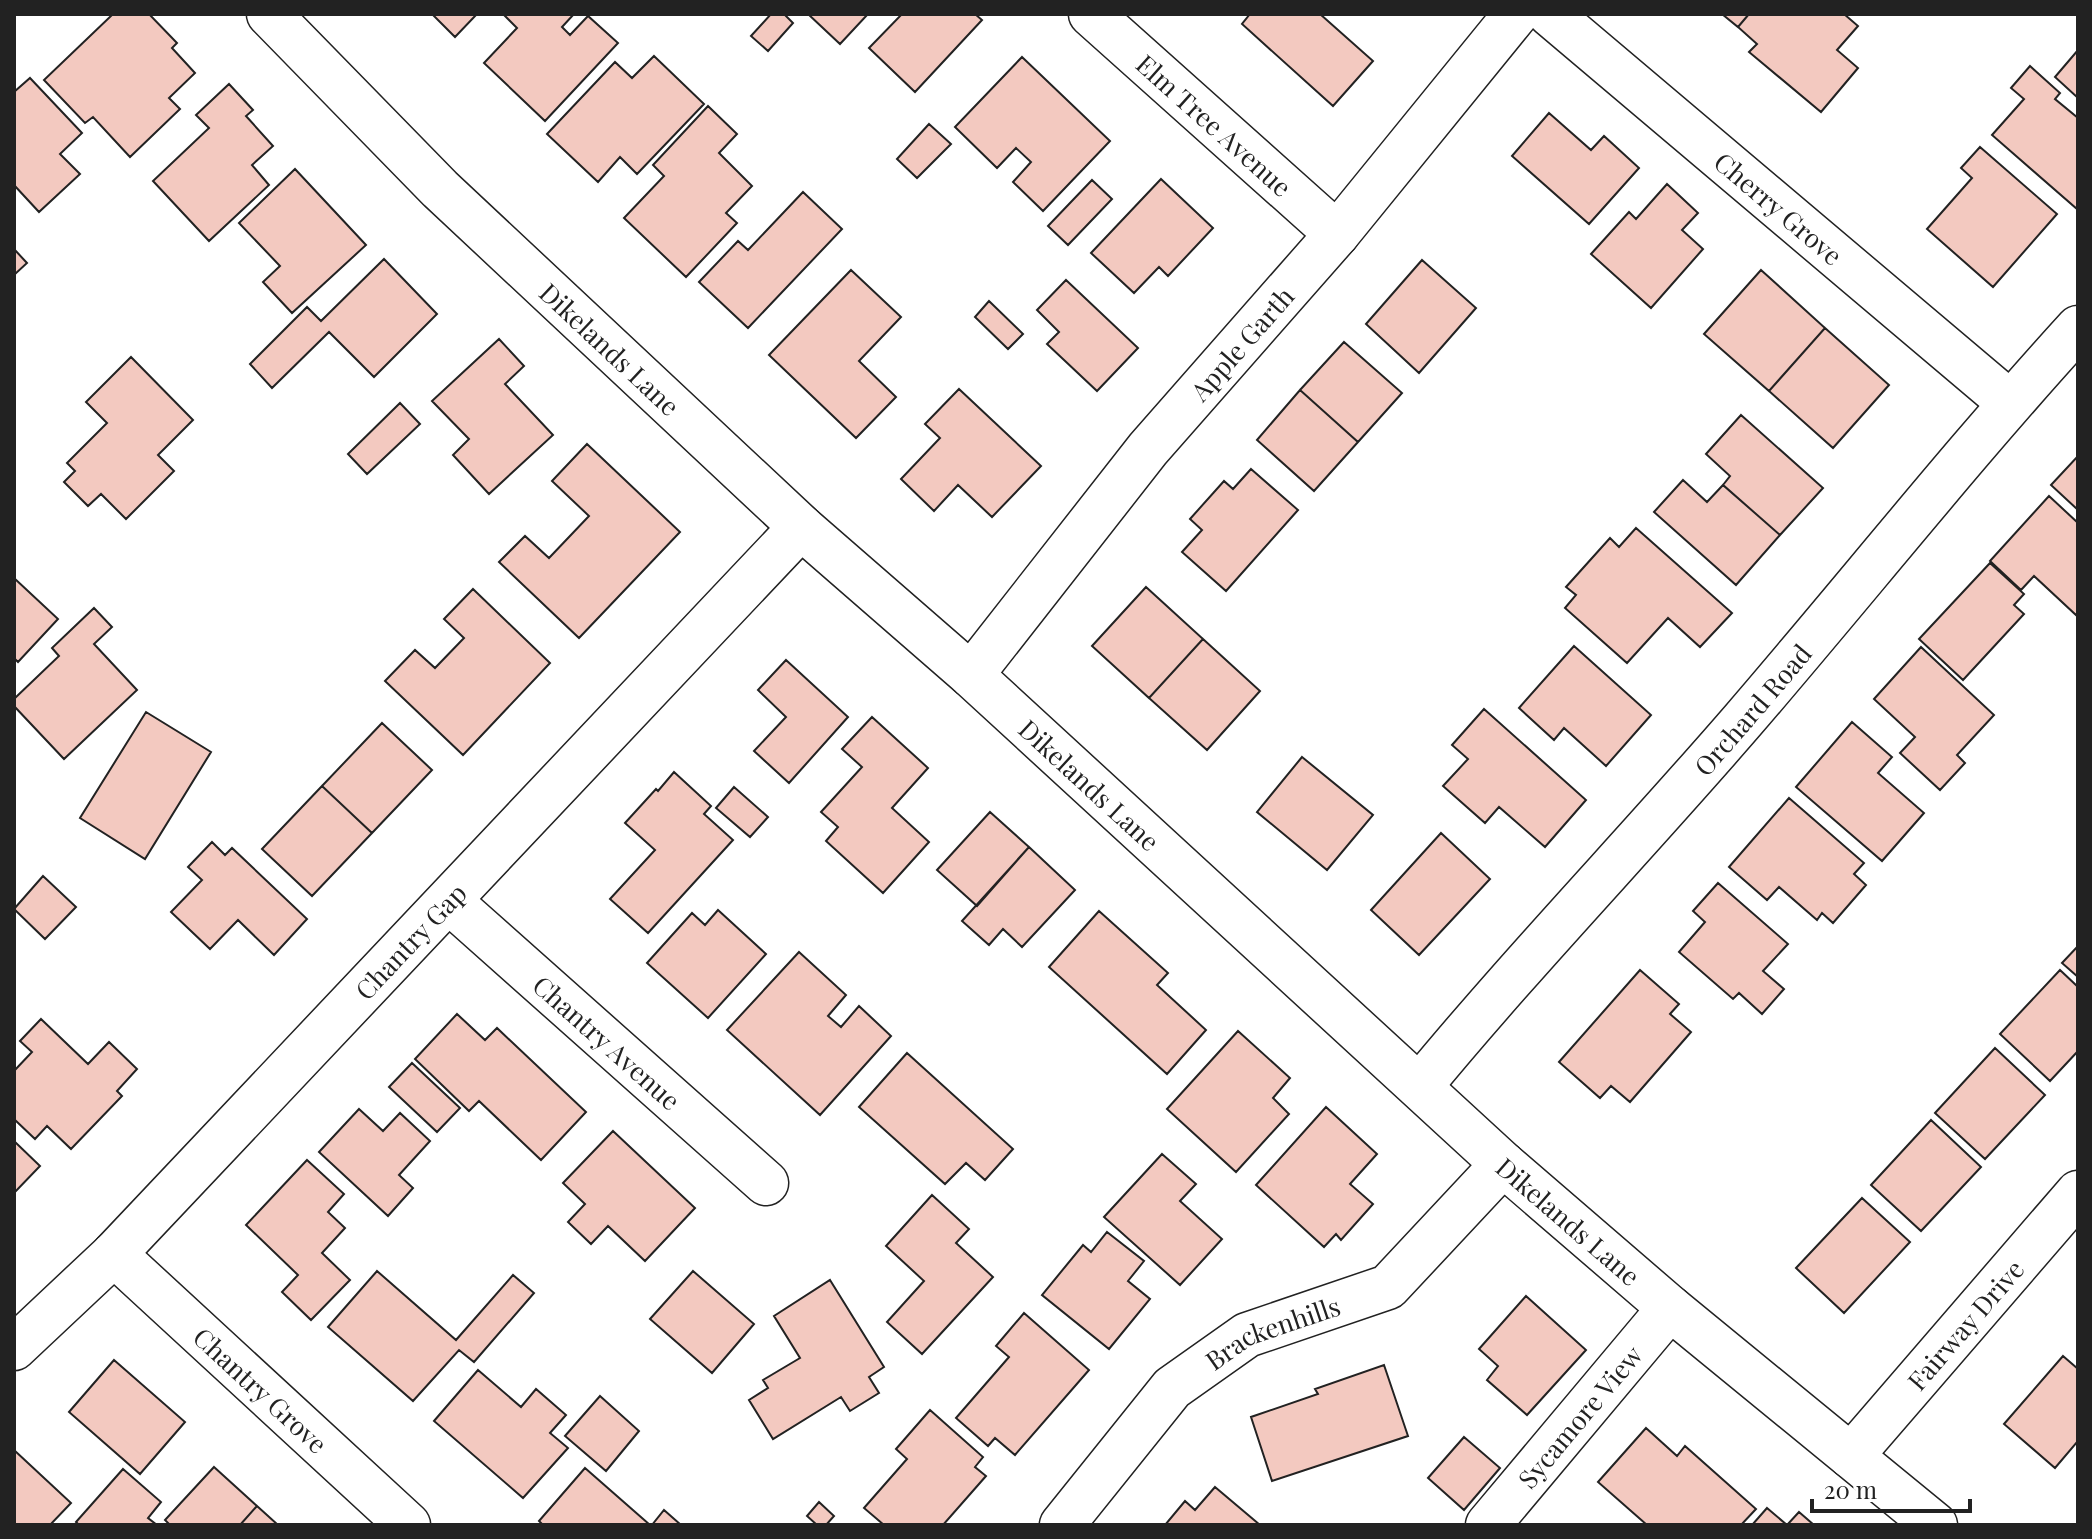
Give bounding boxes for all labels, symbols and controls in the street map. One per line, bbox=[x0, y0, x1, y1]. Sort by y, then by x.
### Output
street label: Elm Tree Avenue bbox=[1130, 46, 1300, 203]
street label: Cherry Grove bbox=[1708, 144, 1850, 272]
street label: Dikelands Lane bbox=[533, 274, 688, 423]
street label: Apple Garth bbox=[1181, 279, 1301, 408]
street label: Orchard Road bbox=[1685, 636, 1818, 783]
street label: Dikelands Lane bbox=[1012, 711, 1168, 858]
street label: Chantry Gap bbox=[346, 875, 473, 1007]
street label: Chantry Avenue bbox=[526, 967, 689, 1117]
street label: Dikelands Lane bbox=[1489, 1149, 1648, 1292]
street label: Fairway Drive bbox=[1899, 1252, 2031, 1397]
street label: Brackenhills bbox=[1198, 1287, 1344, 1377]
street label: Chantry Grove bbox=[187, 1319, 336, 1460]
street label: Sycamore View bbox=[1509, 1338, 1649, 1495]
scale bar bbox=[1812, 1463, 1970, 1513]
text: 20 m bbox=[1824, 1473, 1877, 1505]

